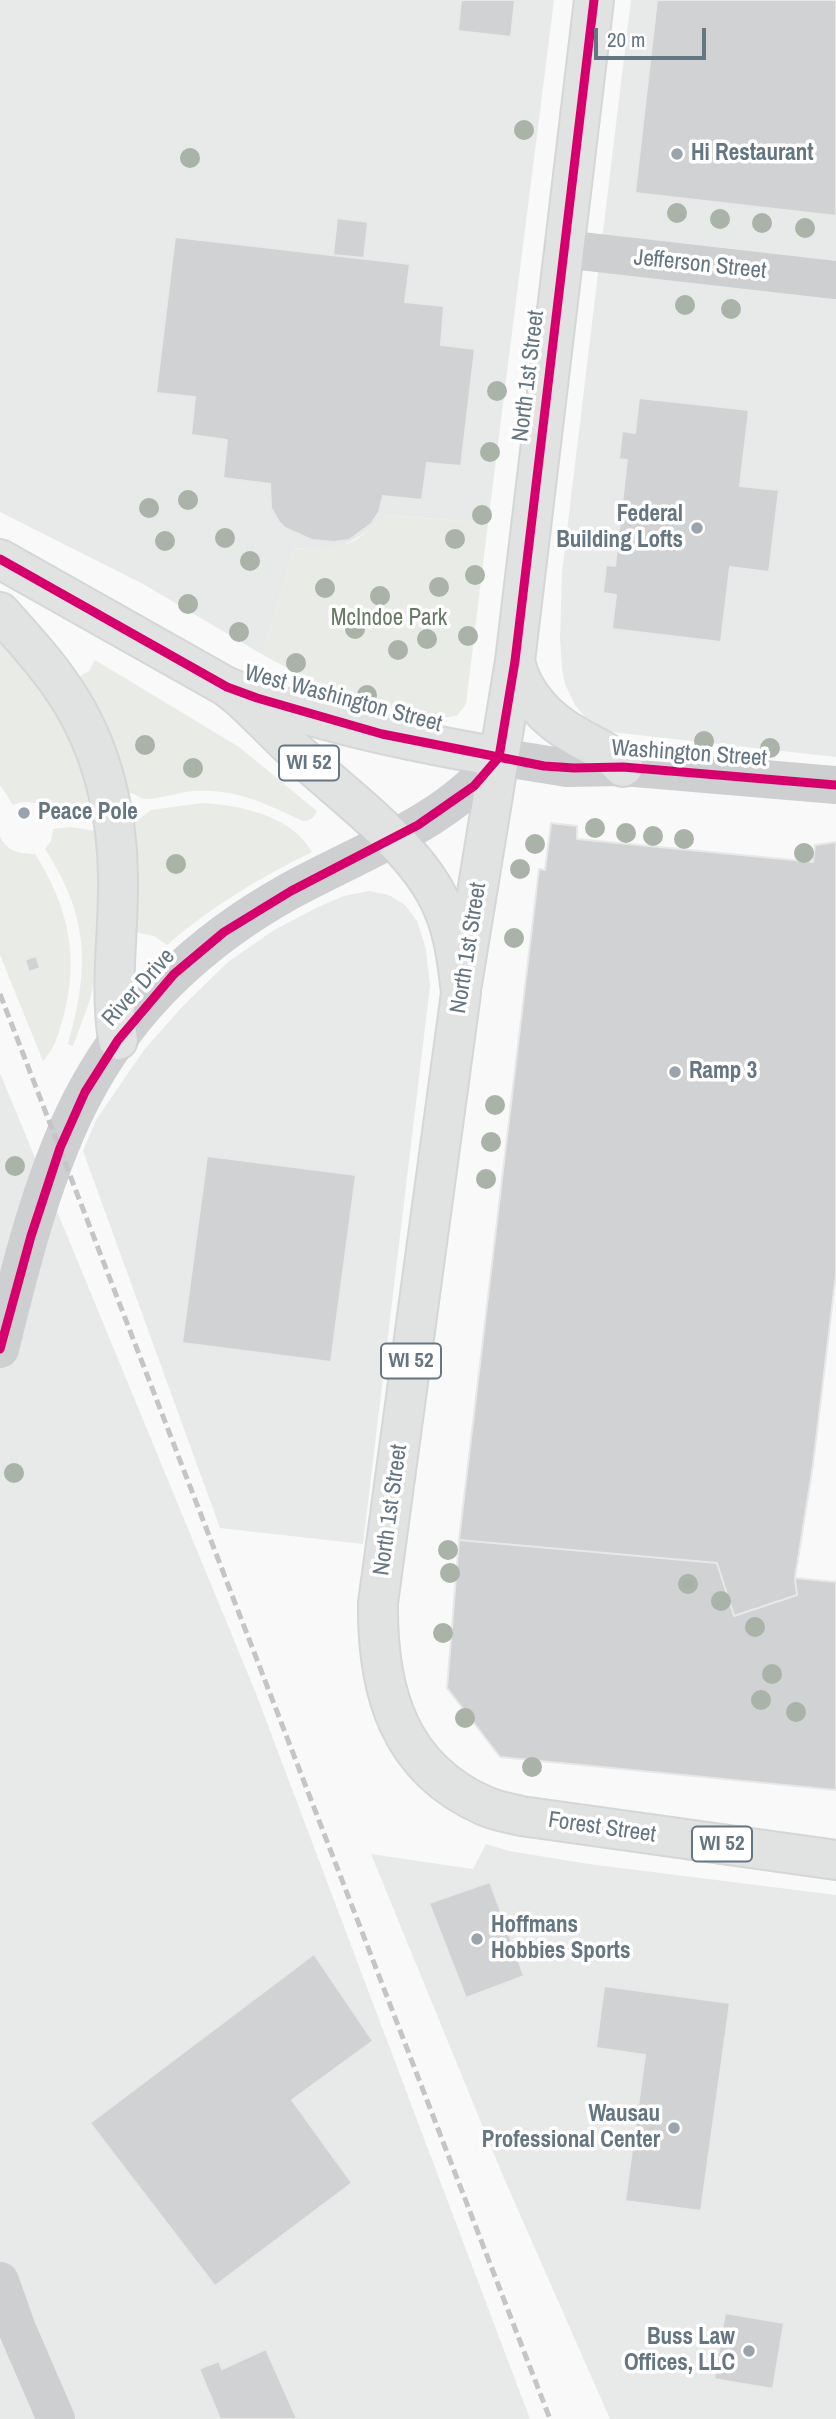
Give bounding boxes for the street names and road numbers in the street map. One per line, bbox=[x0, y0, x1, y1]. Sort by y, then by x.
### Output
street label: Jefferson Street bbox=[633, 244, 767, 286]
street label: North 1st Street bbox=[507, 309, 551, 443]
street label: West Washington Street bbox=[241, 659, 445, 739]
street label: Washington Street bbox=[610, 735, 768, 773]
road number: WI 52 bbox=[279, 746, 339, 780]
street label: North 1st Street bbox=[445, 881, 493, 1015]
street label: River Drive bbox=[97, 943, 181, 1033]
road number: WI 52 bbox=[381, 1344, 441, 1378]
street label: North 1st Street bbox=[368, 1443, 414, 1577]
street label: Forest Street bbox=[547, 1807, 657, 1849]
road number: WI 52 bbox=[692, 1826, 752, 1862]

